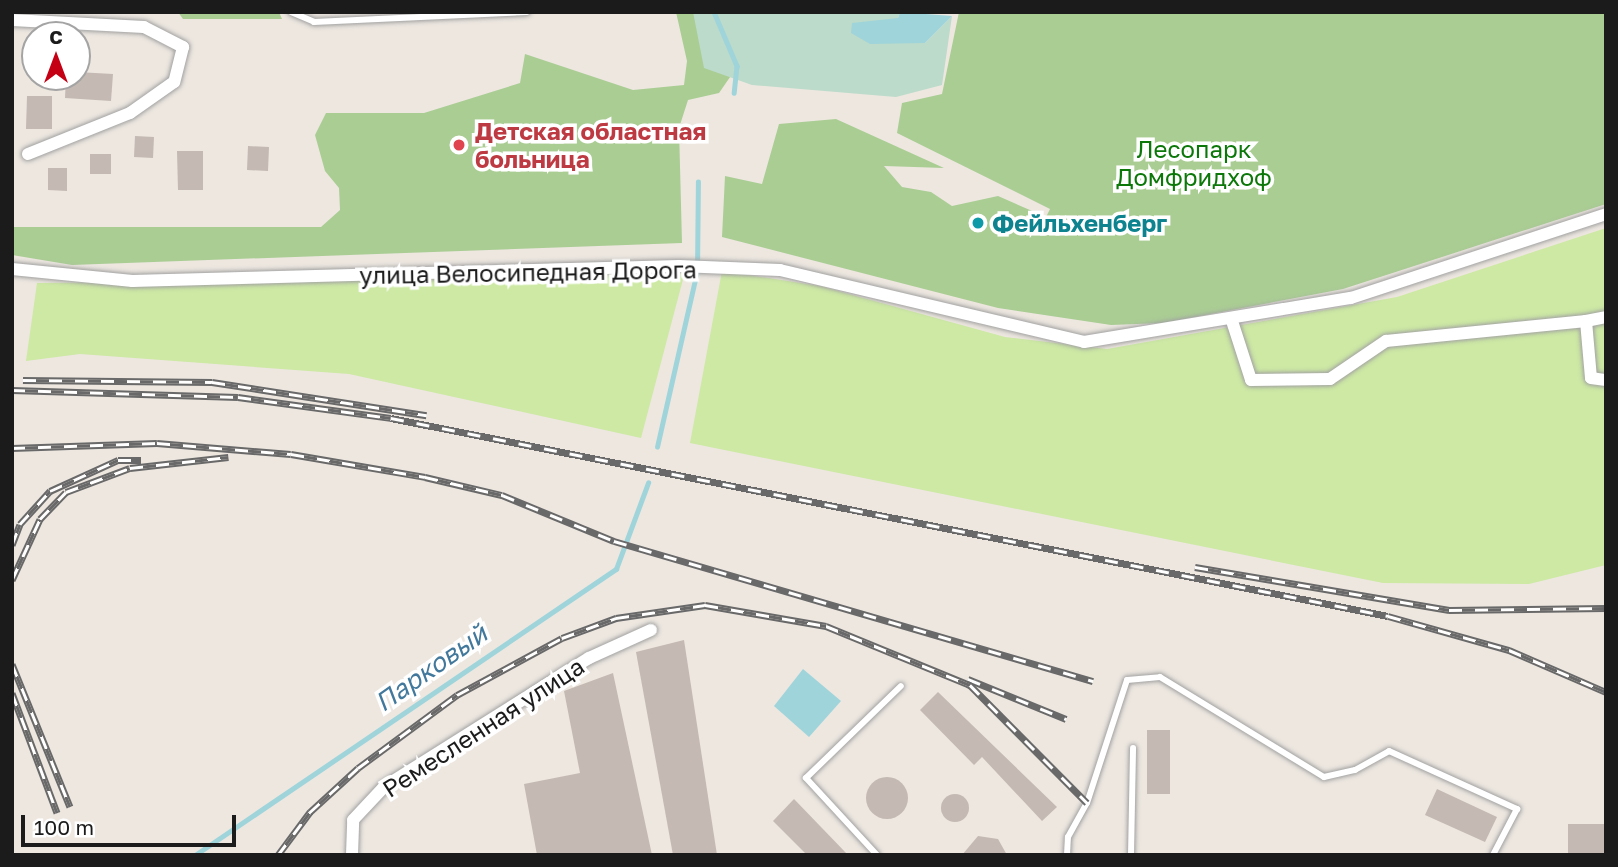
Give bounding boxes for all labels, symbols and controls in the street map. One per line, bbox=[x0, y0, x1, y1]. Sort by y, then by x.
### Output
north arrow bbox=[21, 21, 91, 91]
text: С bbox=[49, 25, 63, 48]
place label: Детская областная больница bbox=[475, 117, 706, 173]
marker: Детская областная больница bbox=[449, 135, 469, 155]
park label: Лесопарк Домфридхоф bbox=[1116, 135, 1272, 191]
place label: Фейльхенберг bbox=[992, 209, 1167, 237]
marker: Фейльхенберг bbox=[970, 215, 986, 231]
street label: улица Велосипедная Дорога bbox=[359, 255, 697, 289]
water label: Парковый bbox=[369, 618, 493, 718]
street label: Ремесленная улица bbox=[377, 651, 589, 803]
scale bar bbox=[24, 800, 240, 844]
text: 100 m bbox=[34, 814, 94, 840]

